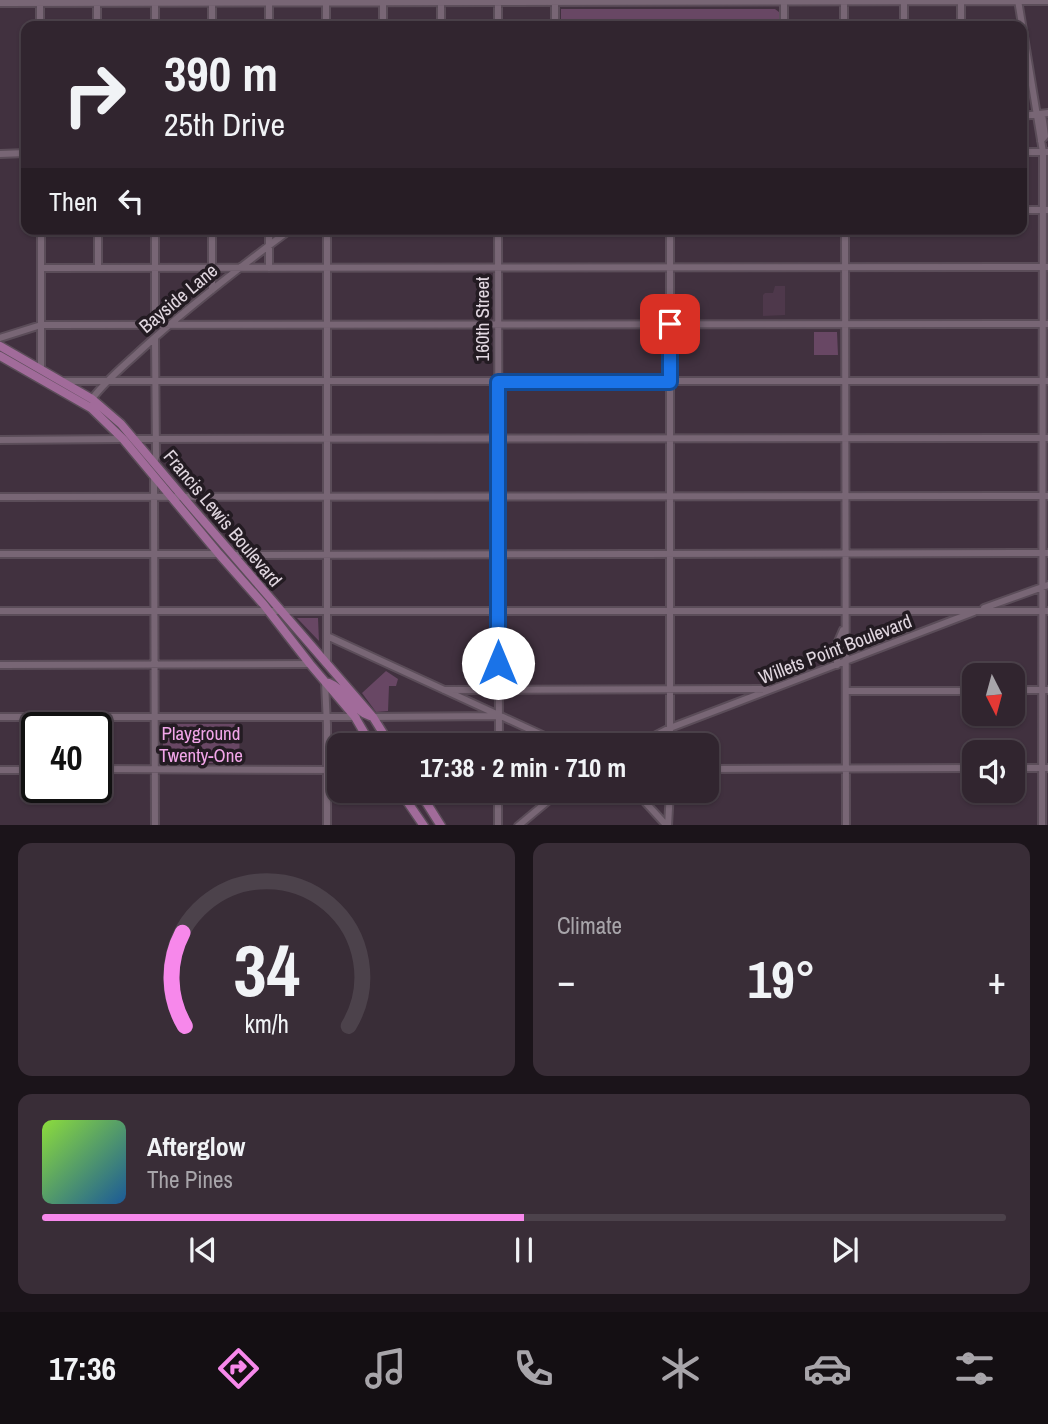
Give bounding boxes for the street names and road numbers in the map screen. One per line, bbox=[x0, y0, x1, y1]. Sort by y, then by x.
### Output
street label: Bayside Lane bbox=[133, 257, 223, 339]
street label: 160th Street bbox=[469, 276, 495, 361]
street label: Francis Lewis Boulevard bbox=[158, 444, 288, 592]
street label: Willets Point Boulevard bbox=[755, 608, 915, 690]

